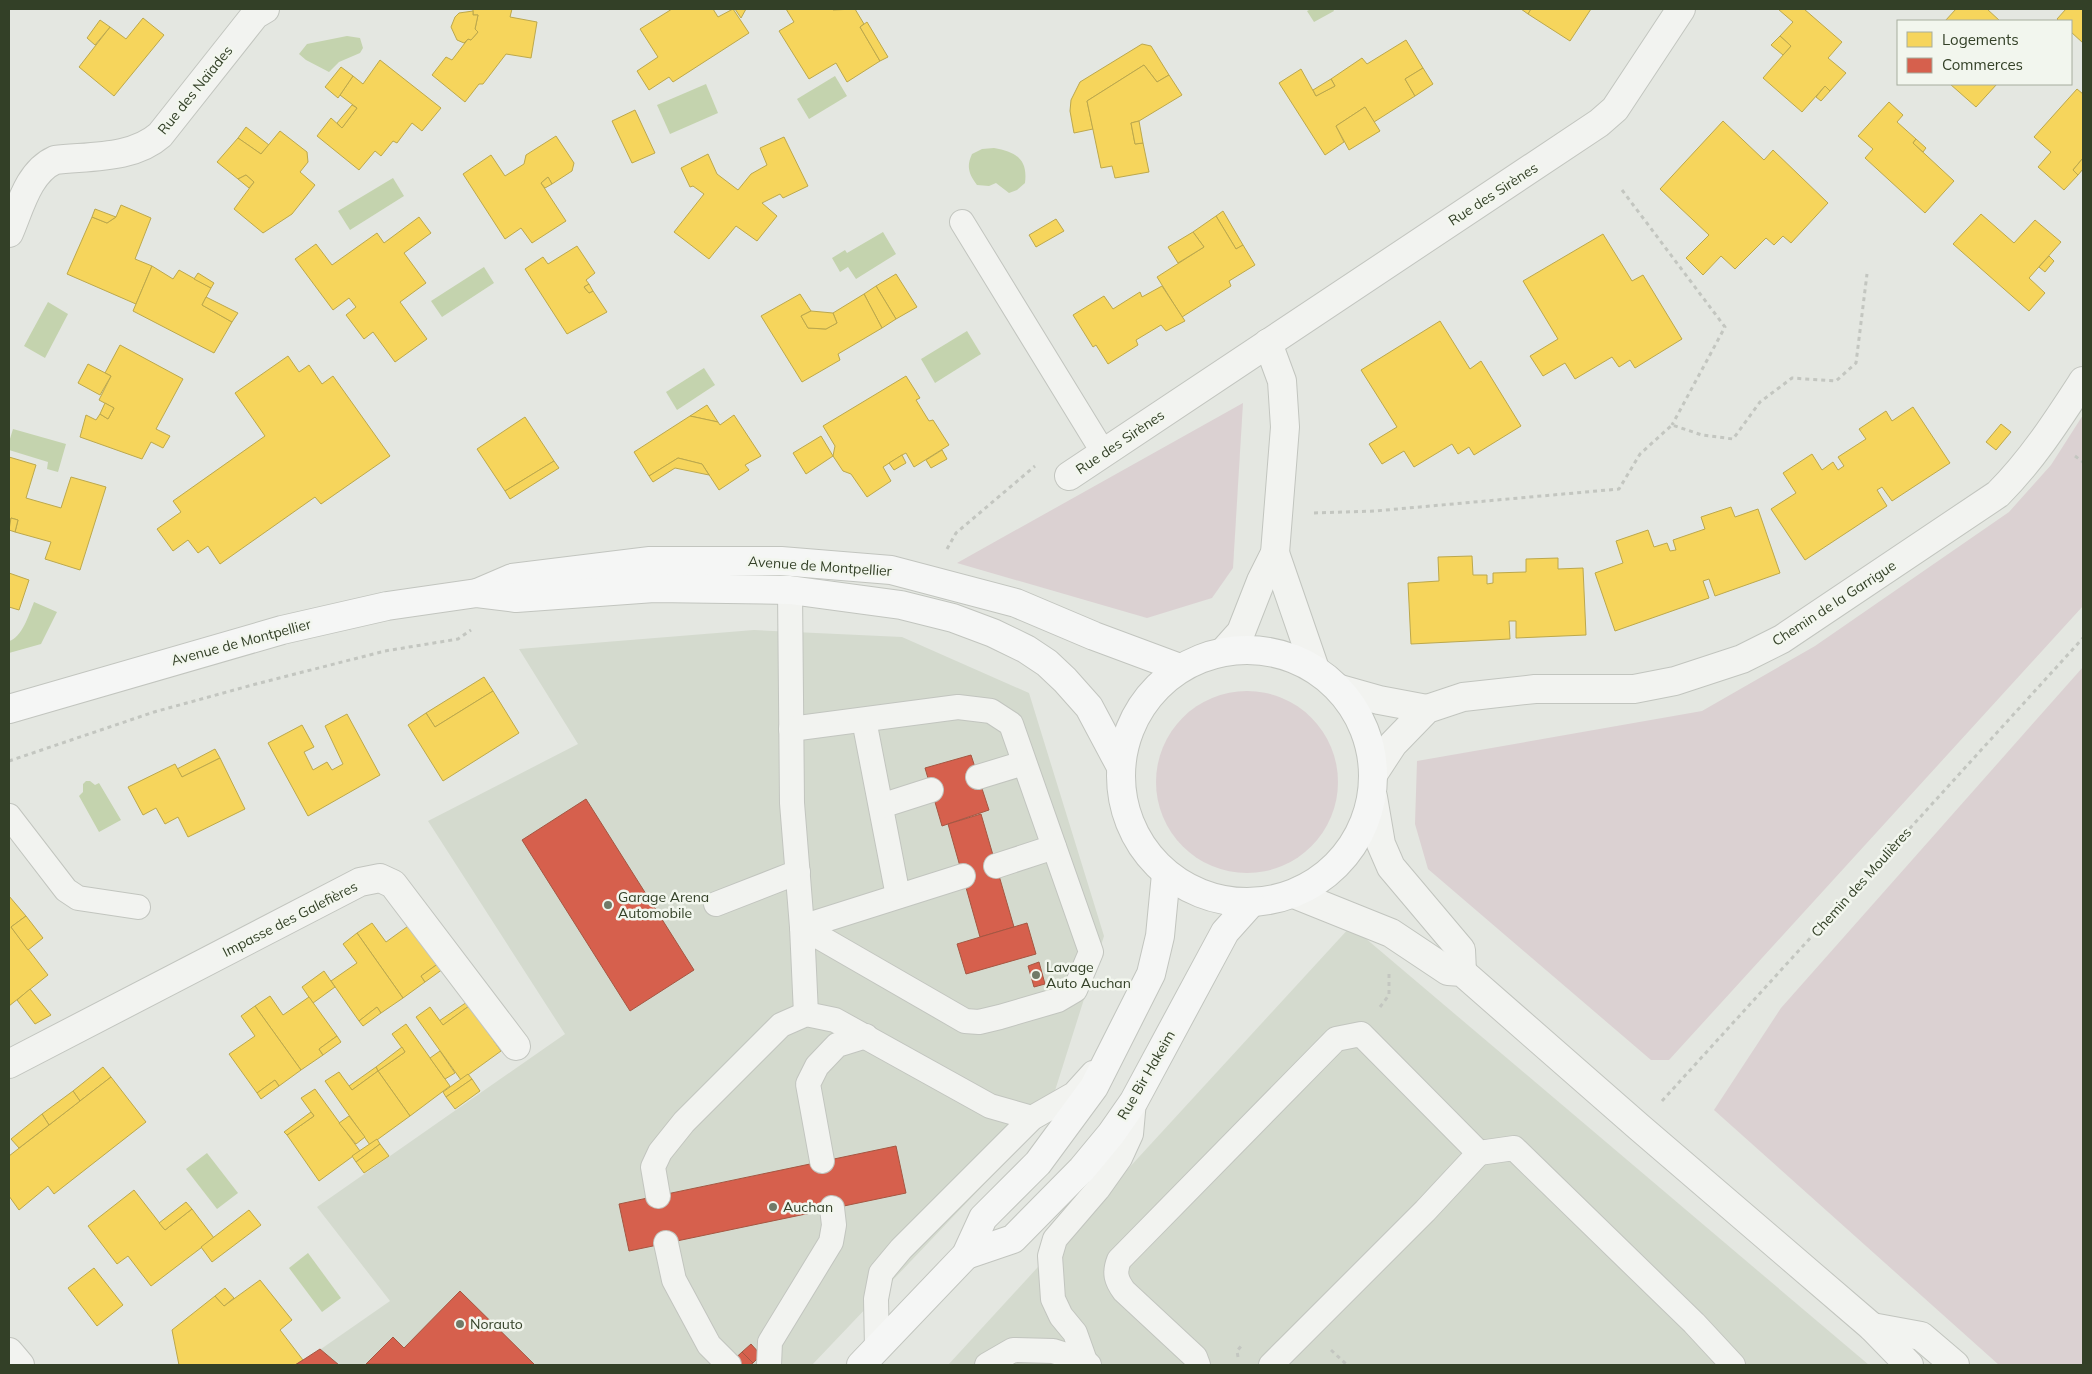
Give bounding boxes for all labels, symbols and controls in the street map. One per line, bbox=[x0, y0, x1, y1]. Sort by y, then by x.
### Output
legend bbox=[1897, 20, 2072, 85]
text: Logements bbox=[1942, 30, 2019, 49]
street label: Rue des Naïades bbox=[154, 42, 236, 138]
text: Commerces bbox=[1942, 55, 2023, 74]
street label: Rue des Sirènes bbox=[1445, 158, 1541, 230]
street label: Rue des Sirènes bbox=[1072, 406, 1168, 478]
street label: Avenue de Montpellier bbox=[748, 552, 893, 580]
street label: Chemin de la Garrigue bbox=[1769, 556, 1899, 650]
street label: Avenue de Montpellier bbox=[169, 614, 314, 669]
street label: Chemin des Moulières bbox=[1807, 823, 1915, 941]
street label: Impasse des Galefières bbox=[219, 877, 361, 961]
place label: Garage Arena Automobile bbox=[618, 888, 709, 922]
marker: Garage Arena Automobile bbox=[602, 899, 614, 911]
place label: Lavage Auto Auchan bbox=[1046, 958, 1131, 992]
marker: Lavage Auto Auchan bbox=[1030, 969, 1042, 981]
street label: Rue Bir Hakeim bbox=[1113, 1027, 1179, 1123]
place label: Auchan bbox=[783, 1198, 833, 1216]
marker: Auchan bbox=[767, 1201, 779, 1213]
place label: Norauto bbox=[470, 1315, 523, 1333]
marker: Norauto bbox=[454, 1318, 466, 1330]

